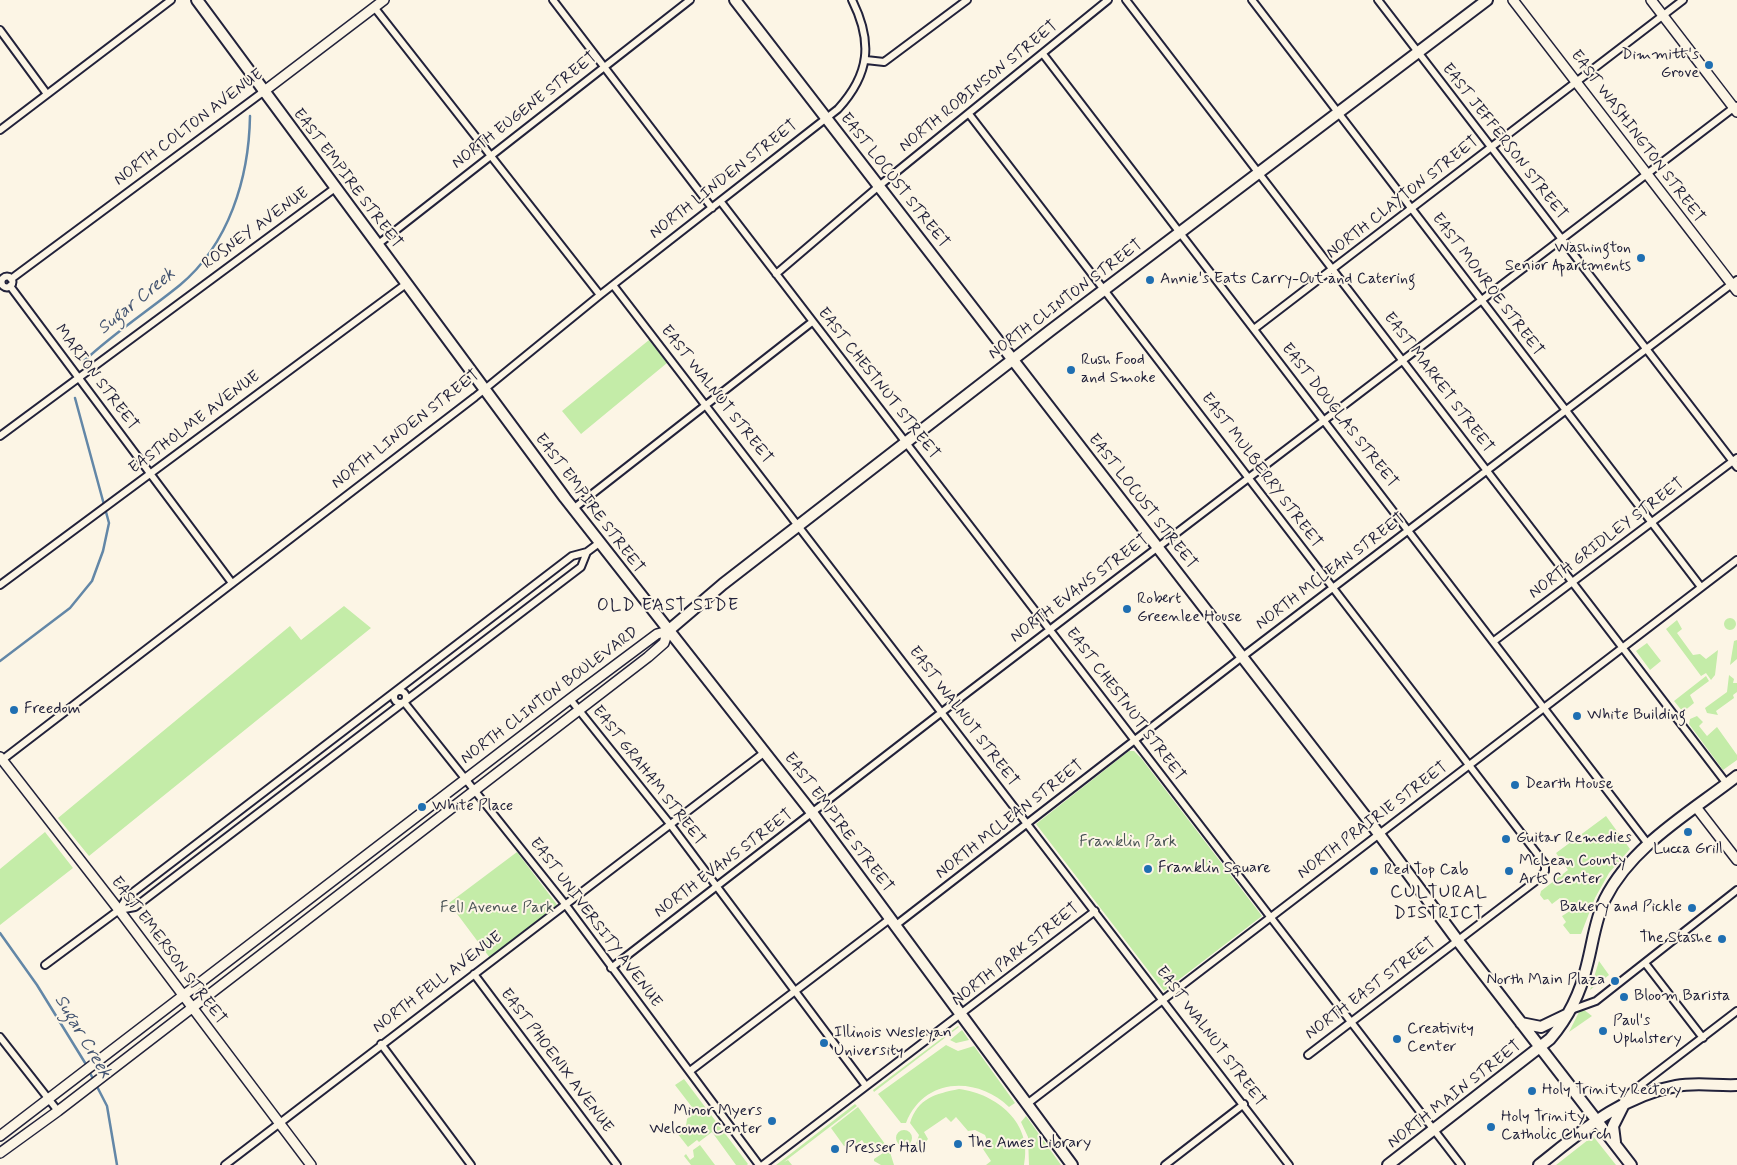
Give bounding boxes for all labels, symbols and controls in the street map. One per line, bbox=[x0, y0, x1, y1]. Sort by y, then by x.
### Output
street label: NORTH ROBINSON STREET bbox=[896, 17, 1062, 157]
place label: Dimmitt's Grove bbox=[1621, 46, 1699, 84]
street label: EAST WASHINGTON STREET bbox=[1566, 47, 1708, 227]
street label: NORTH EUGENE STREET bbox=[449, 48, 601, 174]
marker: Dimmitt's Grove bbox=[1703, 59, 1715, 71]
street label: EAST JEFFERSON STREET bbox=[1437, 60, 1571, 224]
street label: NORTH COLTON AVENUE bbox=[111, 66, 267, 190]
street label: EAST EMPIRE STREET bbox=[288, 105, 406, 253]
street label: EAST LOCUST STREET bbox=[835, 110, 953, 252]
street label: NORTH LINDEN STREET bbox=[646, 116, 802, 244]
street label: NORTH CLAYTON STREET bbox=[1323, 133, 1483, 263]
street label: ROSNEY AVENUE bbox=[199, 184, 313, 274]
street label: EAST MONROE STREET bbox=[1427, 210, 1547, 360]
street label: NORTH CLINTON STREET bbox=[985, 236, 1147, 364]
place label: Washington Senior Apartments bbox=[1505, 239, 1631, 277]
marker: Washington Senior Apartments bbox=[1635, 252, 1647, 264]
water label: Sugar Creek bbox=[94, 264, 180, 340]
place label: Annie's Eats Carry-Out and Catering bbox=[1160, 270, 1416, 290]
marker: Annie's Eats Carry-Out and Catering bbox=[1144, 274, 1156, 286]
street label: EAST CHESTNUT STREET bbox=[813, 304, 943, 464]
street label: EAST MARKET STREET bbox=[1379, 309, 1497, 457]
street label: MARION STREET bbox=[50, 321, 142, 435]
street label: EAST WALNUT STREET bbox=[656, 322, 776, 468]
street label: EAST DOUGLAS STREET bbox=[1277, 340, 1401, 492]
place label: Rush Food and Smoke bbox=[1081, 351, 1156, 389]
marker: Rush Food and Smoke bbox=[1065, 364, 1077, 376]
street label: NORTH LINDEN STREET bbox=[328, 366, 484, 494]
street label: EASTHOLME AVENUE bbox=[126, 368, 264, 478]
street label: EAST MULBERRY STREET bbox=[1196, 389, 1326, 553]
street label: EAST EMPIRE STREET bbox=[530, 430, 648, 578]
street label: EAST LOCUST STREET bbox=[1083, 431, 1201, 573]
street label: NORTH GRIDLEY STREET bbox=[1526, 474, 1688, 604]
street label: NORTH MCLEAN STREET bbox=[1252, 509, 1410, 635]
street label: NORTH EVANS STREET bbox=[1007, 531, 1153, 647]
place label: Robert Greenlee House bbox=[1137, 590, 1242, 628]
district label: OLD EAST SIDE bbox=[594, 595, 742, 617]
marker: Robert Greenlee House bbox=[1121, 603, 1133, 615]
street label: NORTH CLINTON BOULEVARD bbox=[458, 623, 642, 769]
street label: EAST CHESTNUT STREET bbox=[1061, 624, 1189, 786]
street label: EAST WALNUT STREET bbox=[904, 643, 1022, 791]
place label: Freedom bbox=[24, 700, 80, 720]
street label: EAST GRAHAM STREET bbox=[587, 702, 709, 850]
marker: Freedom bbox=[8, 704, 20, 716]
place label: White Building bbox=[1587, 706, 1686, 726]
marker: White Building bbox=[1571, 710, 1583, 722]
street label: EAST EMPIRE STREET bbox=[779, 749, 897, 897]
street label: NORTH MCLEAN STREET bbox=[932, 756, 1088, 884]
street label: NORTH PRAIRIE STREET bbox=[1294, 758, 1452, 884]
place label: Dearth House bbox=[1525, 775, 1613, 795]
marker: Dearth House bbox=[1509, 779, 1521, 791]
place label: White Place bbox=[432, 797, 513, 817]
marker: White Place bbox=[416, 801, 428, 813]
street label: NORTH EVANS STREET bbox=[651, 806, 797, 922]
marker: Lucca Grill bbox=[1682, 826, 1694, 838]
place label: Guitar Remedies bbox=[1516, 829, 1632, 849]
park label: Franklin Park bbox=[1079, 833, 1177, 853]
marker: Guitar Remedies bbox=[1500, 833, 1512, 845]
street label: EAST UNIVERSITY AVENUE bbox=[525, 834, 665, 1012]
place label: Lucca Grill bbox=[1653, 840, 1723, 860]
place label: McLean County Arts Center bbox=[1519, 852, 1626, 890]
place label: Franklin Square bbox=[1158, 859, 1271, 879]
place label: Red Top Cab bbox=[1384, 861, 1468, 881]
marker: Franklin Square bbox=[1142, 863, 1154, 875]
marker: Red Top Cab bbox=[1368, 865, 1380, 877]
marker: McLean County Arts Center bbox=[1503, 865, 1515, 877]
street label: EAST EMERSON STREET bbox=[106, 873, 230, 1029]
district label: CULTURAL DISTRICT bbox=[1390, 882, 1488, 924]
place label: Bakery and Pickle bbox=[1560, 898, 1682, 918]
park label: Fell Avenue Park bbox=[440, 899, 554, 919]
street label: NORTH PARK STREET bbox=[949, 899, 1083, 1011]
marker: Bakery and Pickle bbox=[1686, 902, 1698, 914]
street label: NORTH FELL AVENUE bbox=[369, 928, 507, 1038]
place label: The Stashe bbox=[1639, 929, 1712, 949]
marker: The Stashe bbox=[1716, 933, 1728, 945]
street label: NORTH EAST STREET bbox=[1302, 934, 1440, 1044]
street label: EAST WALNUT STREET bbox=[1151, 963, 1269, 1111]
place label: North Main Plaza bbox=[1487, 971, 1605, 991]
marker: North Main Plaza bbox=[1609, 975, 1621, 987]
street label: EAST PHOENIX AVENUE bbox=[496, 985, 616, 1137]
place label: Bloom Barista bbox=[1634, 987, 1730, 1007]
water label: Sugar Creek bbox=[49, 991, 115, 1083]
marker: Bloom Barista bbox=[1618, 991, 1630, 1003]
place label: Paul's Upholstery bbox=[1613, 1012, 1682, 1050]
place label: Creativity Center bbox=[1407, 1020, 1474, 1058]
place label: Illinois Wesleyan University bbox=[834, 1024, 952, 1062]
marker: Paul's Upholstery bbox=[1597, 1025, 1609, 1037]
marker: Creativity Center bbox=[1391, 1033, 1403, 1045]
marker: Illinois Wesleyan University bbox=[818, 1037, 830, 1049]
street label: NORTH MAIN STREET bbox=[1384, 1037, 1526, 1153]
place label: Holy Trinity Rectory bbox=[1542, 1081, 1681, 1101]
marker: Holy Trinity Rectory bbox=[1526, 1085, 1538, 1097]
place label: Minor Myers Welcome Center bbox=[649, 1102, 762, 1140]
place label: Holy Trinity Catholic Church bbox=[1501, 1108, 1612, 1146]
marker: Minor Myers Welcome Center bbox=[766, 1115, 778, 1127]
marker: Holy Trinity Catholic Church bbox=[1485, 1121, 1497, 1133]
place label: The Ames Library bbox=[968, 1134, 1091, 1154]
marker: The Ames Library bbox=[952, 1138, 964, 1150]
place label: Presser Hall bbox=[845, 1139, 925, 1159]
marker: Presser Hall bbox=[829, 1143, 841, 1155]

